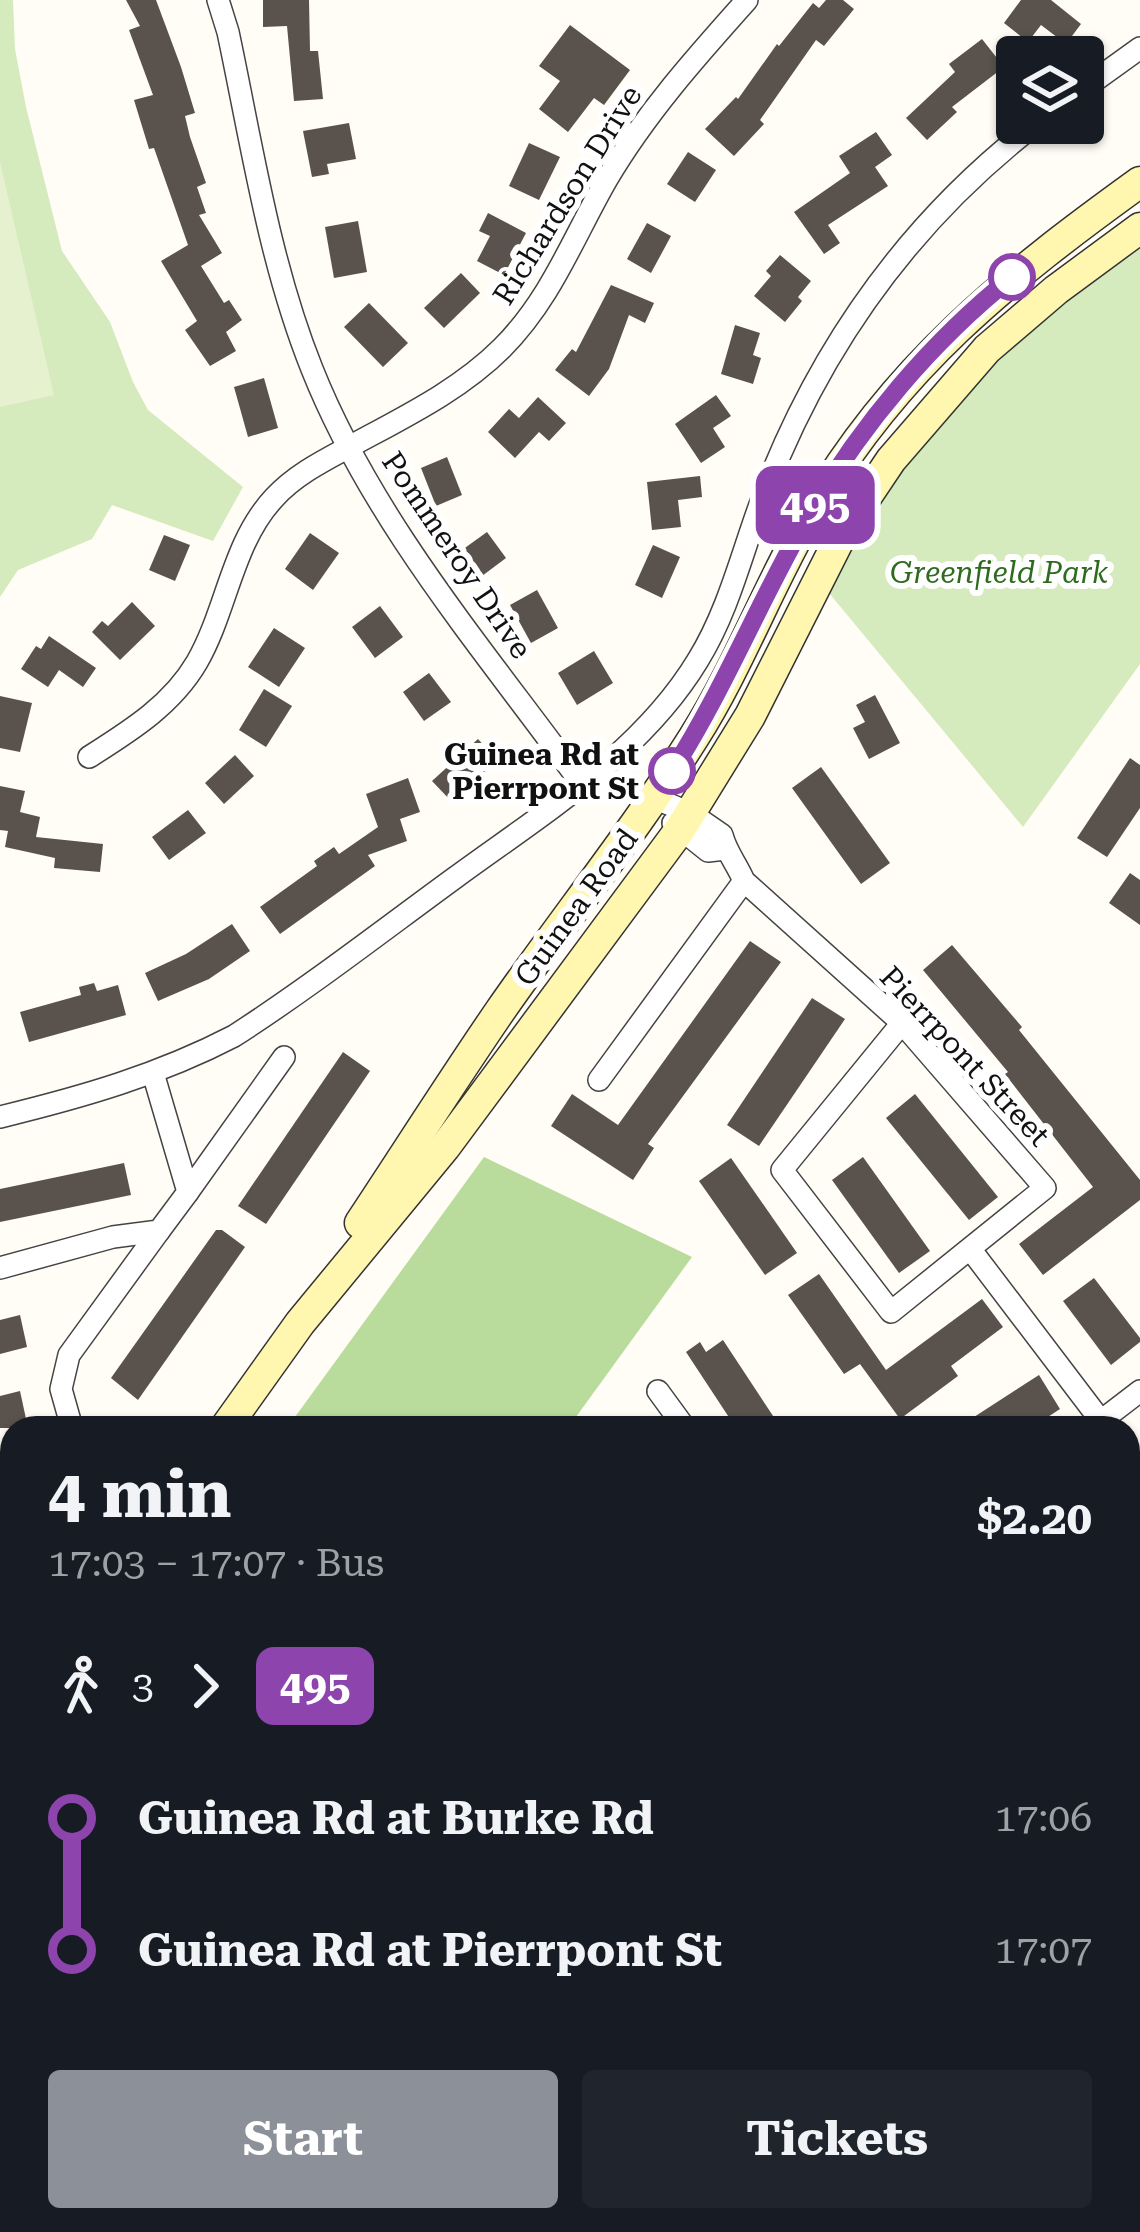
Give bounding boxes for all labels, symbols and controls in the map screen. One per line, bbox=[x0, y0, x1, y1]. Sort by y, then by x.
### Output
map controls bbox=[996, 36, 1104, 144]
button: layers bbox=[996, 36, 1104, 144]
street label: Richardson Drive bbox=[485, 79, 649, 311]
unlabelled marker bbox=[990, 255, 1034, 299]
street label: Pommeroy Drive bbox=[375, 445, 539, 665]
line badge: 495 bbox=[746, 466, 884, 544]
text: 495 bbox=[780, 480, 850, 529]
park label: Greenfield Park bbox=[890, 555, 1109, 590]
place label: Guinea Rd at Pierrpont St bbox=[444, 737, 639, 806]
marker: Guinea Rd at Pierrpont St bbox=[650, 749, 694, 793]
street label: Guinea Road bbox=[507, 822, 645, 992]
street label: Pierrpont Street bbox=[873, 959, 1057, 1153]
text: 4 min bbox=[48, 1456, 231, 1533]
text: $2.20 bbox=[977, 1492, 1092, 1545]
text: 17:03 – 17:07 · Bus bbox=[48, 1540, 384, 1586]
icon: walk bbox=[48, 1653, 114, 1719]
icon: forward bbox=[172, 1653, 238, 1719]
text: 495 bbox=[280, 1661, 350, 1710]
text: 3 bbox=[132, 1663, 154, 1709]
text: Guinea Rd at Burke Rd bbox=[138, 1792, 654, 1845]
text: 17:06 bbox=[995, 1795, 1092, 1841]
text: Guinea Rd at Pierrpont St bbox=[138, 1924, 722, 1977]
text: 17:07 bbox=[995, 1927, 1092, 1973]
button: Start bbox=[48, 2070, 558, 2208]
button: Tickets bbox=[582, 2070, 1092, 2208]

